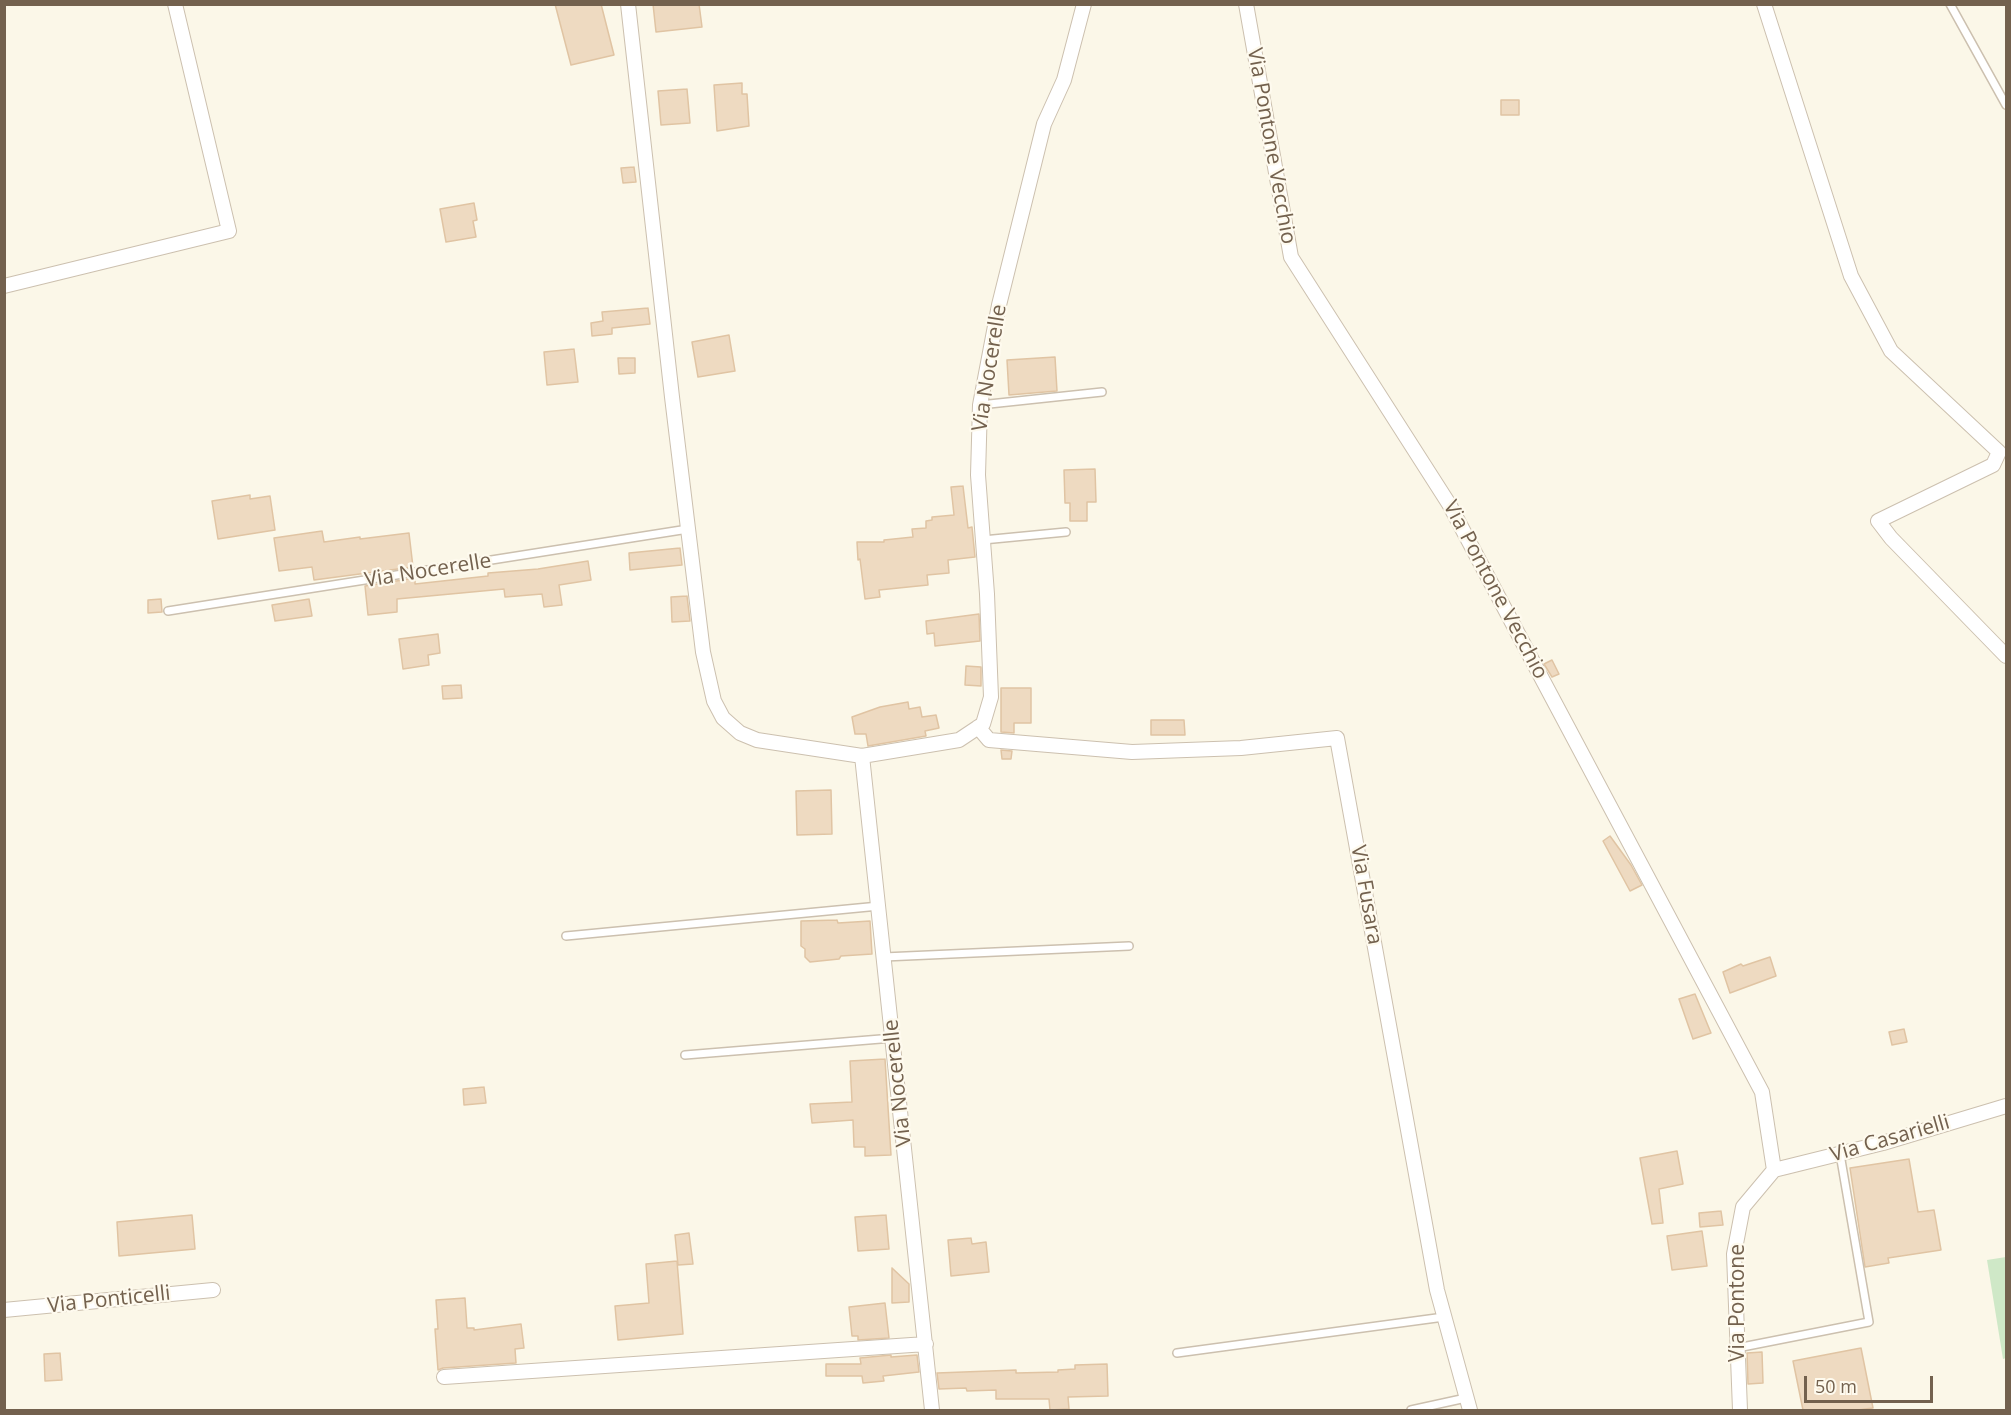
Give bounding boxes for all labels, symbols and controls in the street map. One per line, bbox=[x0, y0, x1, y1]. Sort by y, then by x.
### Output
street label: Via Pontone Vecchio bbox=[1241, 46, 1301, 246]
street label: Via Nocerelle bbox=[968, 303, 1012, 433]
street label: Via Pontone Vecchio bbox=[1437, 496, 1553, 684]
street label: Via Nocerelle bbox=[363, 549, 493, 593]
street label: Via Fusara bbox=[1345, 843, 1387, 947]
street label: Via Nocerelle bbox=[879, 1018, 917, 1148]
street label: Via Casarielli bbox=[1827, 1110, 1953, 1168]
street label: Via Pontone bbox=[1725, 1244, 1751, 1362]
street label: Via Ponticelli bbox=[46, 1281, 172, 1319]
scale bar bbox=[1807, 1364, 1936, 1402]
text: 50 m bbox=[1815, 1374, 1857, 1398]

